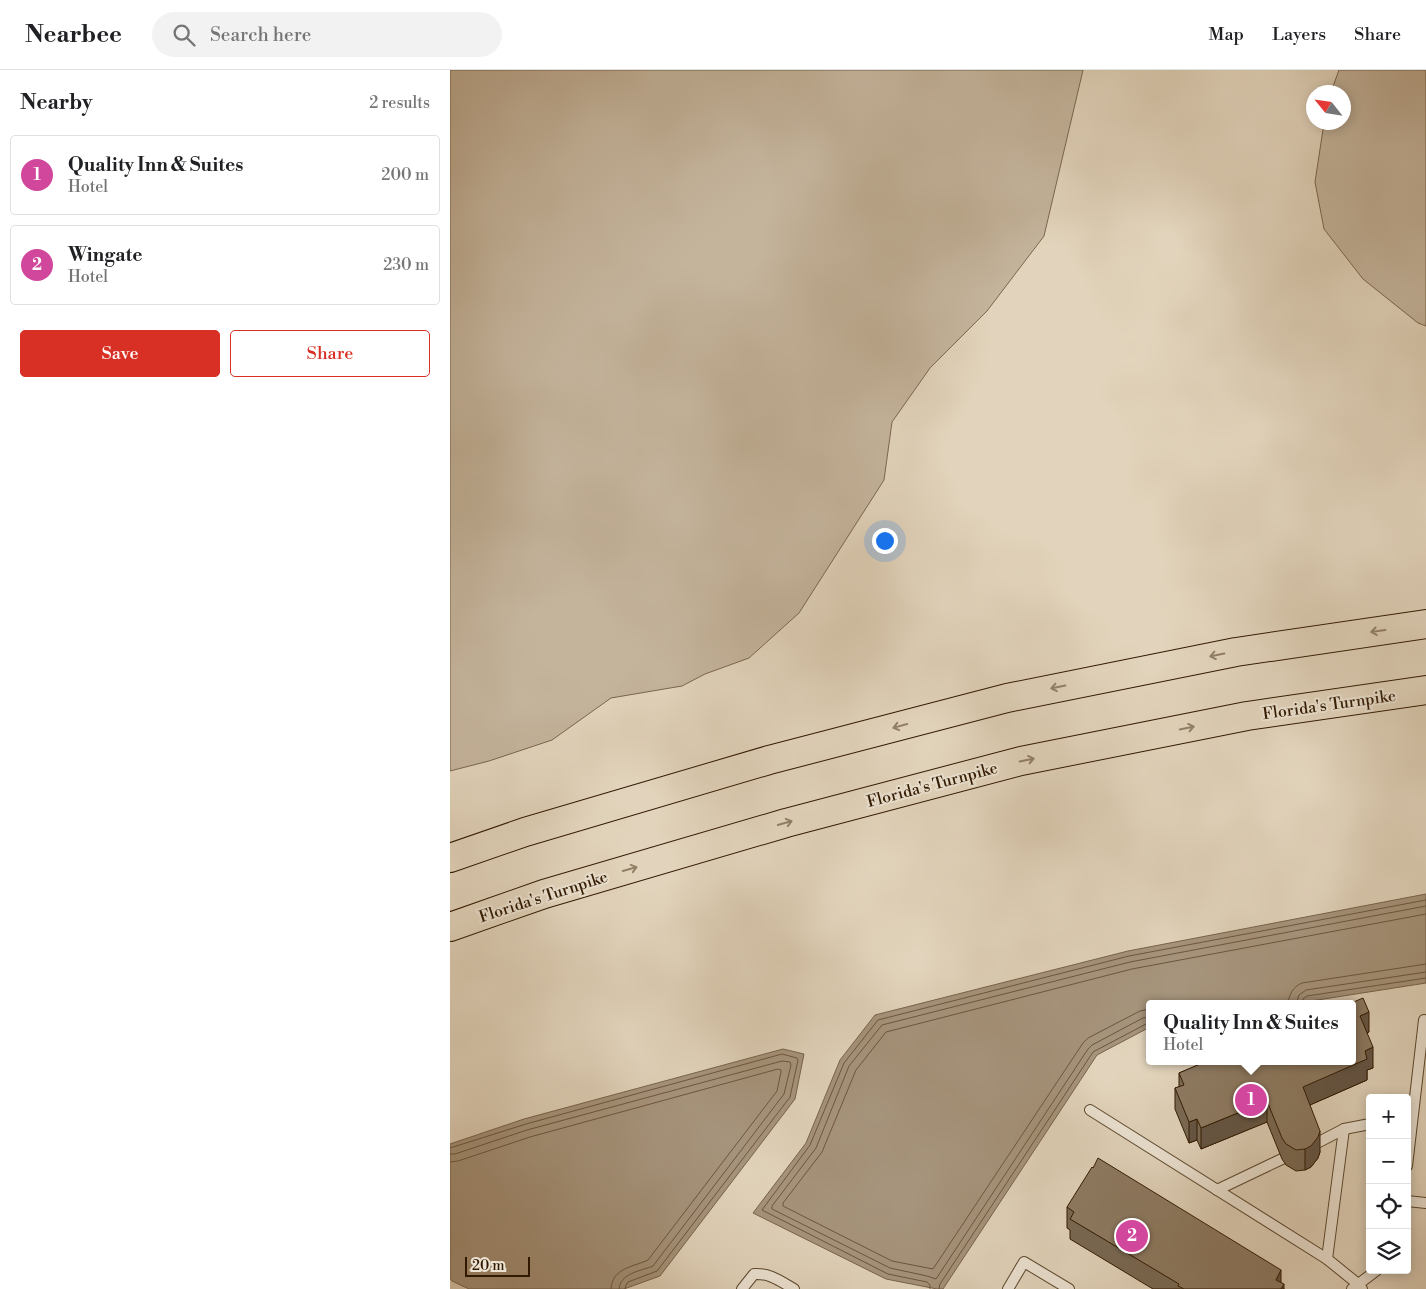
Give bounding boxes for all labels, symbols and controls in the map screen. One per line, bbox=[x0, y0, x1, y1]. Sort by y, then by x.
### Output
search box bbox=[152, 12, 502, 57]
text: Nearbee bbox=[25, 20, 122, 50]
icon: search bbox=[170, 21, 198, 49]
text: Search here bbox=[210, 23, 311, 47]
text: Map bbox=[1209, 23, 1244, 46]
text: Layers bbox=[1272, 23, 1326, 46]
text: Share bbox=[1354, 23, 1401, 46]
north arrow bbox=[1306, 85, 1351, 130]
text: Nearby bbox=[20, 90, 93, 116]
text: 2 results bbox=[369, 93, 430, 113]
text: Quality Inn & Suites bbox=[68, 153, 243, 177]
text: 1 bbox=[33, 165, 41, 185]
text: 200 m bbox=[381, 165, 429, 185]
text: Hotel bbox=[68, 177, 108, 197]
text: Wingate bbox=[68, 243, 142, 267]
text: 2 bbox=[32, 255, 42, 275]
text: 230 m bbox=[383, 255, 429, 275]
text: Hotel bbox=[68, 267, 108, 287]
button: Save bbox=[20, 330, 220, 377]
button: Share bbox=[230, 330, 430, 377]
your location bbox=[872, 528, 898, 554]
one-way arrow bbox=[1370, 626, 1386, 636]
one-way arrow bbox=[1210, 651, 1226, 661]
one-way arrow bbox=[1050, 683, 1066, 693]
street label: Florida's Turnpike bbox=[1261, 686, 1397, 724]
one-way arrow bbox=[892, 721, 908, 731]
one-way arrow bbox=[1178, 722, 1194, 732]
one-way arrow bbox=[1019, 755, 1035, 764]
street label: Florida's Turnpike bbox=[865, 758, 1000, 812]
one-way arrow bbox=[777, 818, 793, 827]
one-way arrow bbox=[621, 863, 637, 873]
street label: Florida's Turnpike bbox=[476, 867, 610, 927]
popup bbox=[1146, 1000, 1356, 1065]
text: Quality Inn & Suites bbox=[1163, 1011, 1339, 1035]
text: Hotel bbox=[1163, 1035, 1203, 1055]
pin: 1 bbox=[1235, 1081, 1267, 1119]
map controls bbox=[1366, 1094, 1411, 1274]
button: + bbox=[1366, 1094, 1411, 1139]
button: − bbox=[1366, 1139, 1411, 1184]
button: locate bbox=[1366, 1184, 1411, 1229]
pin: 2 bbox=[1116, 1217, 1148, 1255]
button: layers bbox=[1366, 1229, 1411, 1274]
scale bar bbox=[465, 1254, 530, 1277]
text: 20 m bbox=[472, 1257, 504, 1275]

